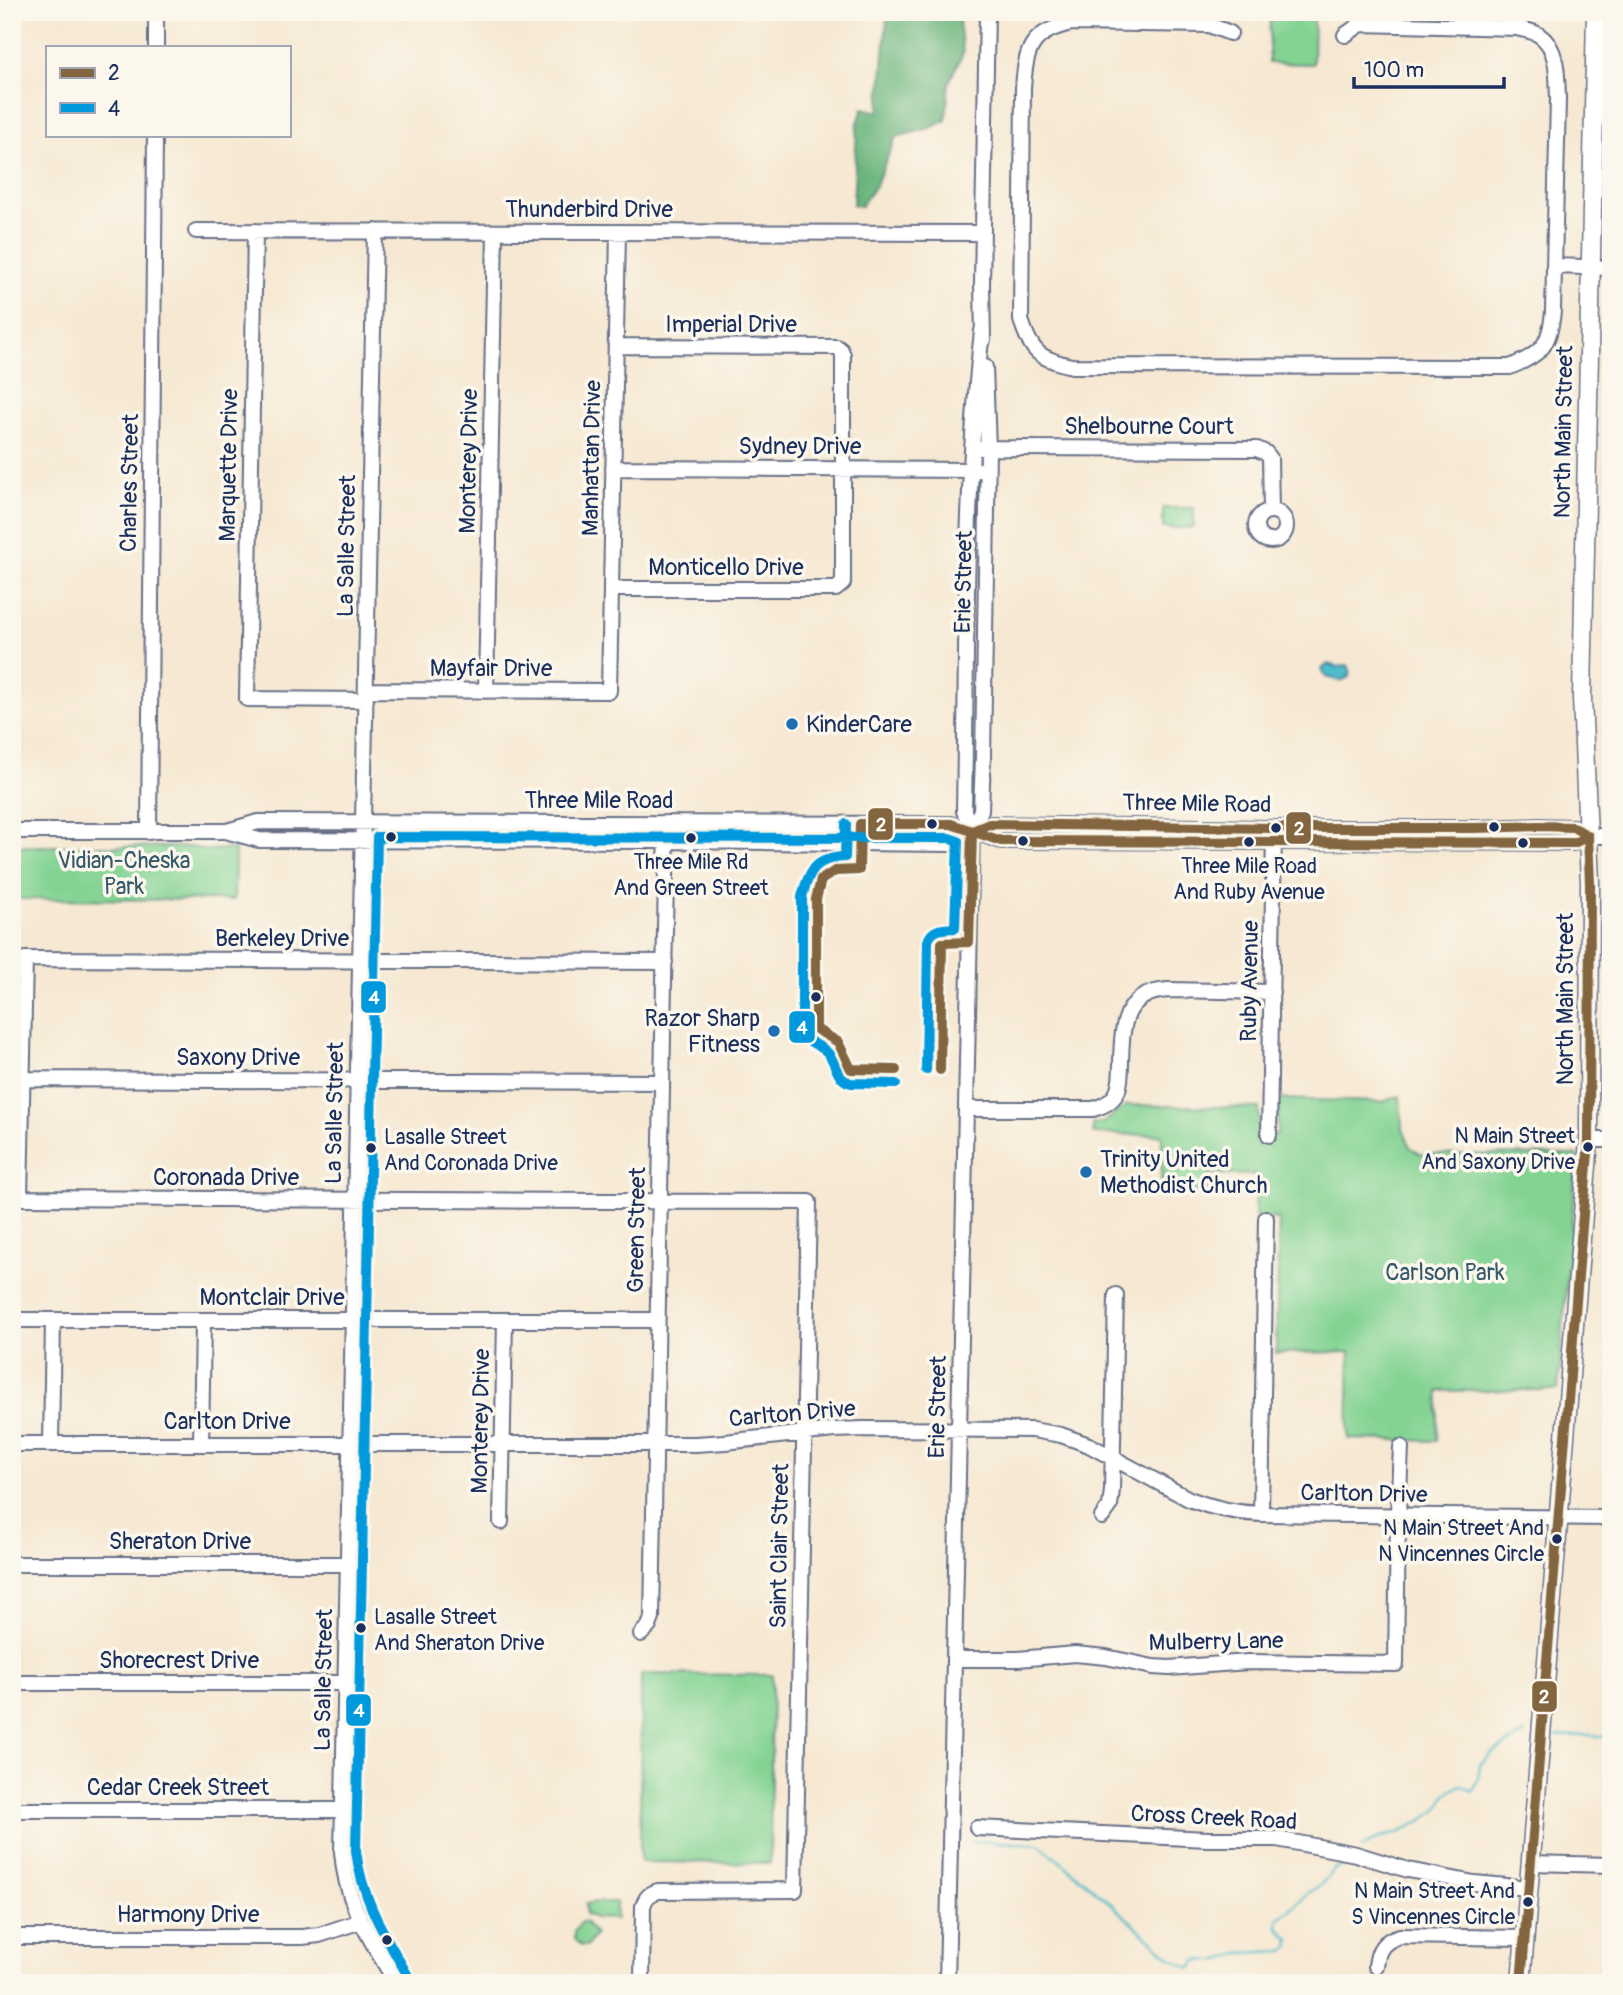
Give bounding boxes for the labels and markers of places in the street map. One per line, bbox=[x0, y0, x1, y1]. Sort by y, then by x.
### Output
place label: KinderCare bbox=[806, 710, 912, 739]
marker: KinderCare bbox=[784, 716, 800, 732]
unlabelled marker bbox=[925, 817, 939, 831]
unlabelled marker bbox=[1487, 820, 1501, 834]
unlabelled marker bbox=[1269, 821, 1283, 835]
unlabelled marker bbox=[384, 830, 398, 844]
marker: Three Mile Rd And Green Street bbox=[684, 831, 698, 845]
unlabelled marker bbox=[1016, 834, 1030, 848]
marker: Three Mile Road And Ruby Avenue bbox=[1242, 835, 1256, 849]
unlabelled marker bbox=[1516, 836, 1530, 850]
place label: Three Mile Rd And Green Street bbox=[613, 849, 769, 902]
place label: Three Mile Road And Ruby Avenue bbox=[1173, 853, 1325, 906]
unlabelled marker bbox=[809, 990, 823, 1004]
place label: Razor Sharp Fitness bbox=[644, 1004, 760, 1059]
marker: Razor Sharp Fitness bbox=[766, 1023, 782, 1039]
place label: N Main Street And Saxony Drive bbox=[1421, 1123, 1576, 1176]
place label: Lasalle Street And Coronada Drive bbox=[384, 1124, 558, 1177]
marker: N Main Street And Saxony Drive bbox=[1581, 1140, 1595, 1154]
marker: Lasalle Street And Coronada Drive bbox=[364, 1141, 378, 1155]
place label: Trinity United Methodist Church bbox=[1100, 1145, 1267, 1200]
marker: Trinity United Methodist Church bbox=[1078, 1164, 1094, 1180]
place label: N Main Street And N Vincennes Circle bbox=[1378, 1515, 1545, 1568]
marker: N Main Street And N Vincennes Circle bbox=[1550, 1532, 1564, 1546]
place label: Lasalle Street And Sheraton Drive bbox=[374, 1604, 545, 1657]
marker: Lasalle Street And Sheraton Drive bbox=[354, 1621, 368, 1635]
place label: N Main Street And S Vincennes Circle bbox=[1351, 1878, 1516, 1931]
marker: N Main Street And S Vincennes Circle bbox=[1521, 1895, 1535, 1909]
unlabelled marker bbox=[380, 1933, 394, 1947]

